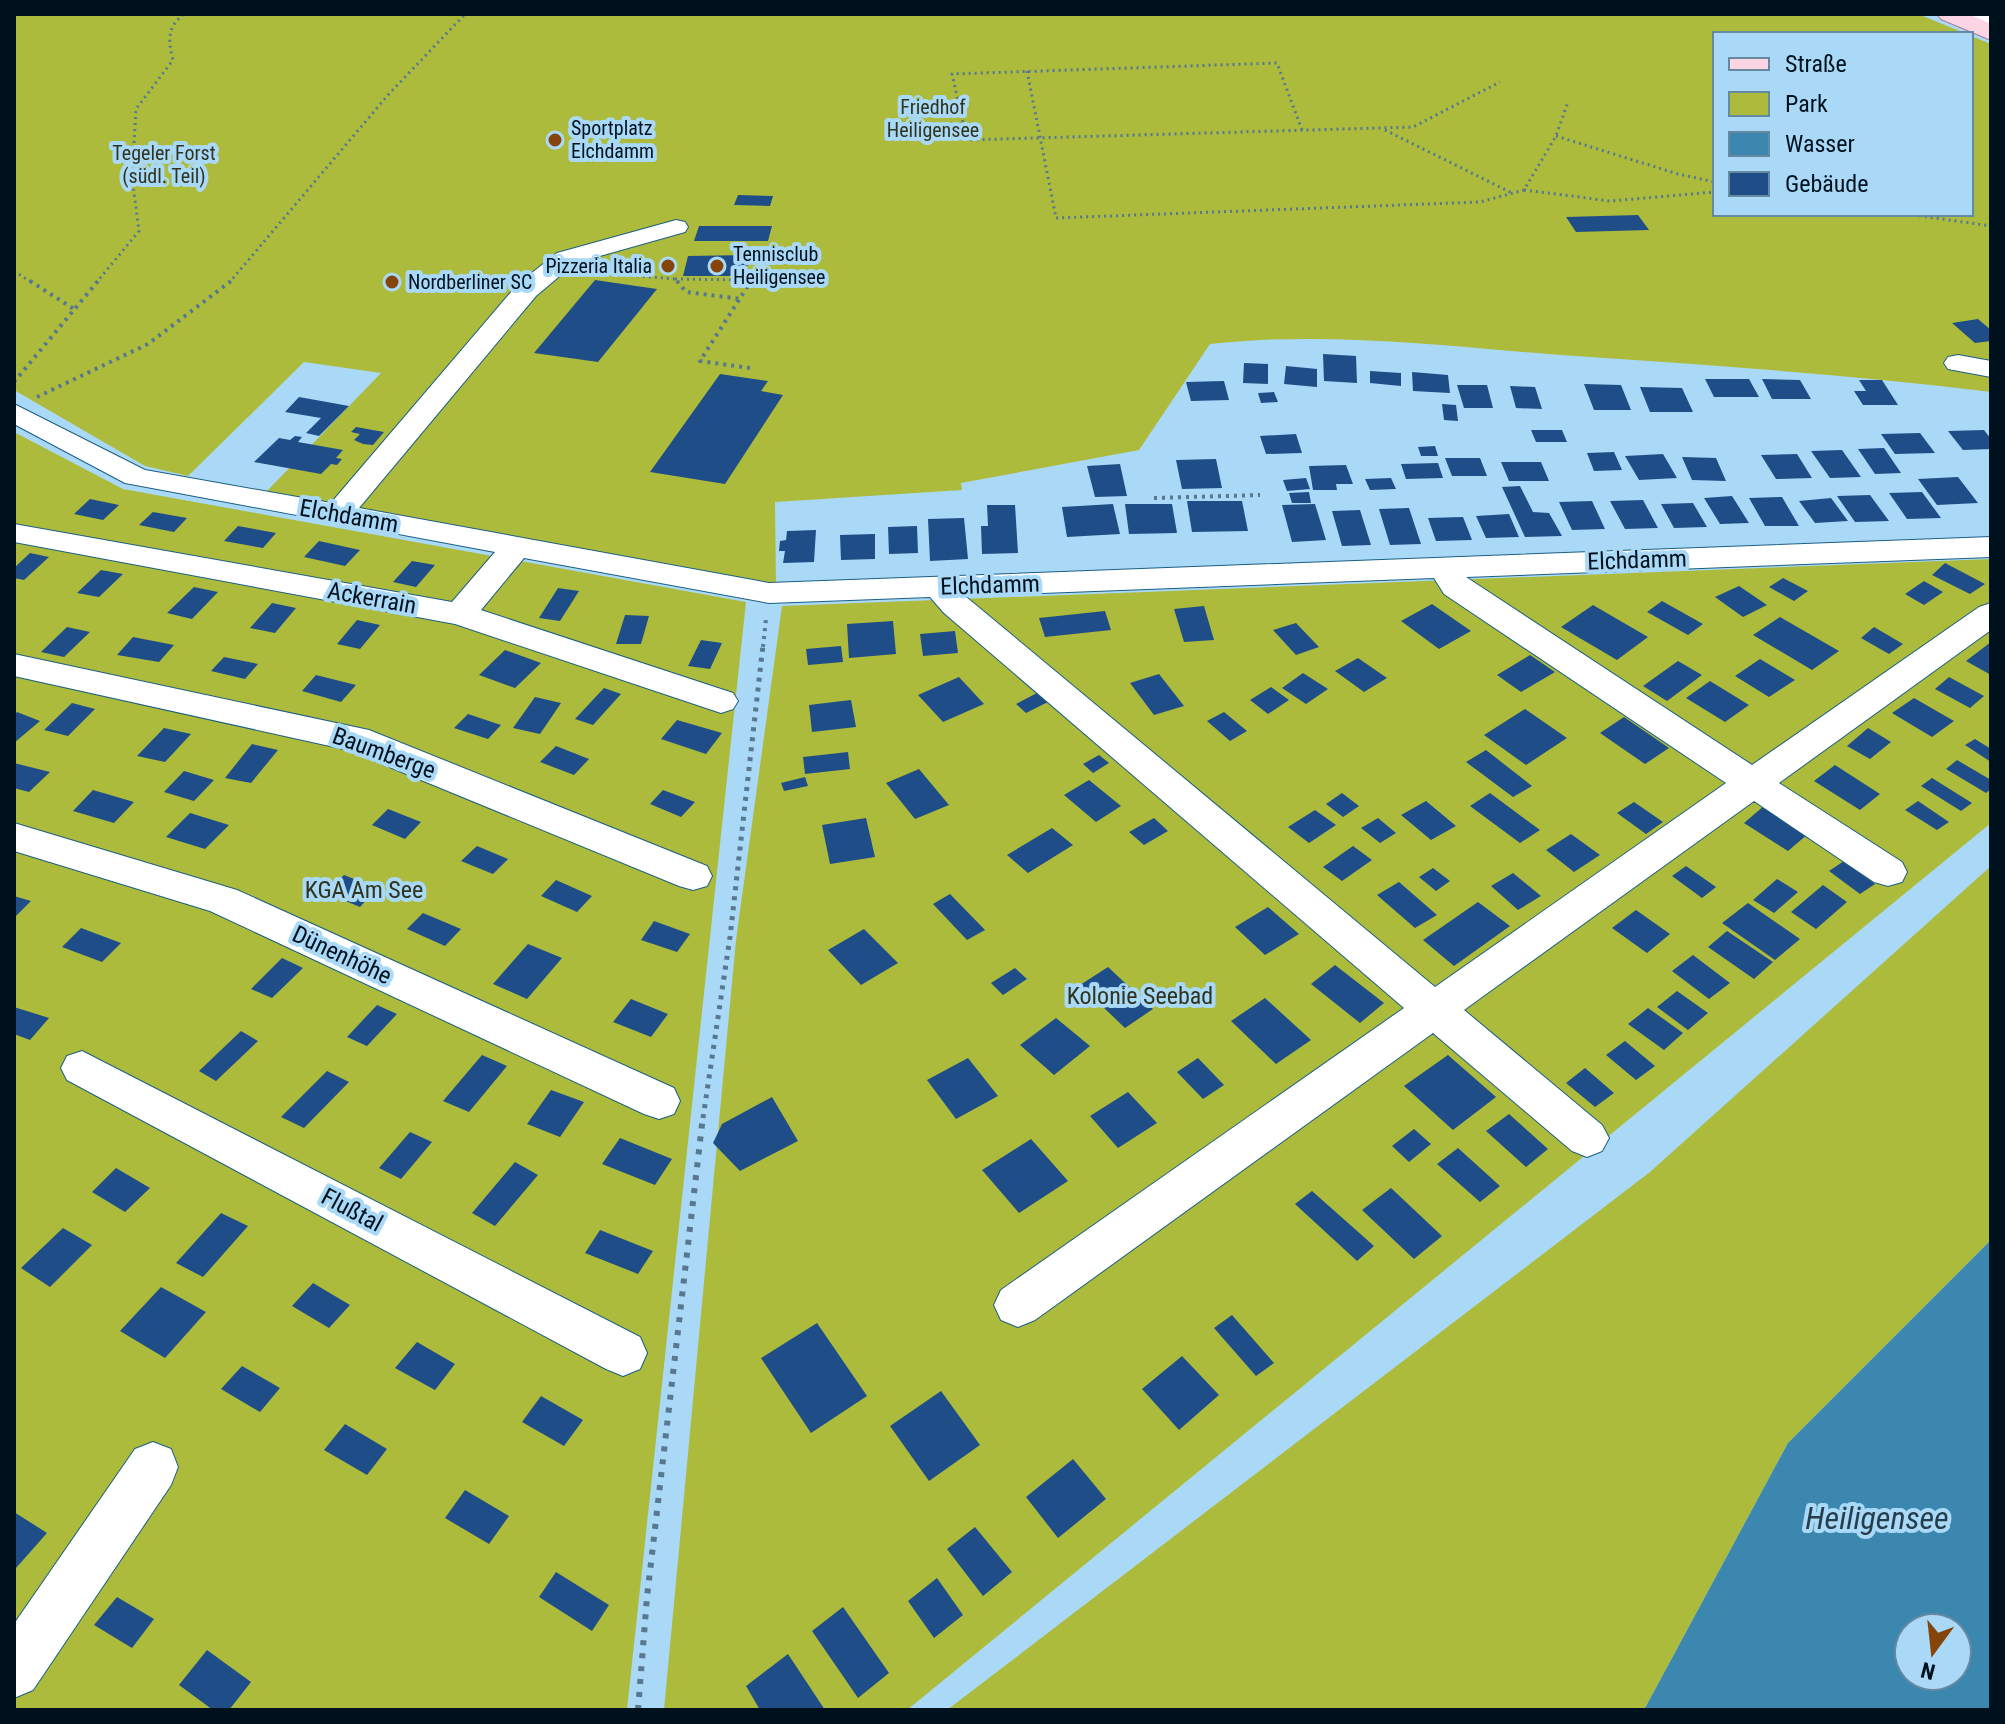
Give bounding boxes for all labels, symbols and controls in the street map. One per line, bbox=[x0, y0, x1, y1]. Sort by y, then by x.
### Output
legend bbox=[1713, 32, 1973, 216]
text: Straße bbox=[1785, 50, 1847, 78]
text: Park bbox=[1785, 90, 1828, 118]
park label: Friedhof Heiligensee bbox=[887, 95, 979, 142]
place label: Sportplatz Elchdamm bbox=[571, 116, 654, 163]
text: Wasser bbox=[1785, 130, 1855, 158]
marker: Sportplatz Elchdamm bbox=[546, 131, 564, 149]
park label: Tegeler Forst (südl. Teil) bbox=[112, 141, 216, 188]
text: Gebäude bbox=[1785, 170, 1869, 198]
place label: Tennisclub Heiligensee bbox=[733, 242, 825, 289]
place label: Pizzeria Italia bbox=[545, 254, 652, 278]
marker: Pizzeria Italia bbox=[659, 257, 677, 275]
marker: Tennisclub Heiligensee bbox=[708, 257, 726, 275]
place label: Nordberliner SC bbox=[408, 270, 532, 294]
marker: Nordberliner SC bbox=[383, 273, 401, 291]
street label: Elchdamm bbox=[297, 494, 401, 538]
street label: Elchdamm bbox=[1587, 544, 1687, 576]
street label: Elchdamm bbox=[940, 569, 1040, 601]
street label: Ackerrain bbox=[325, 576, 419, 620]
street label: Baumberge bbox=[329, 721, 439, 785]
park label: KGA Am See bbox=[305, 876, 423, 904]
street label: Dünenhöhe bbox=[288, 920, 396, 990]
park label: Kolonie Seebad bbox=[1067, 982, 1213, 1010]
street label: Flußtal bbox=[317, 1182, 387, 1238]
water label: Heiligensee bbox=[1805, 1499, 1949, 1537]
north arrow bbox=[1893, 1612, 1973, 1692]
text: N bbox=[1918, 1657, 1938, 1685]

